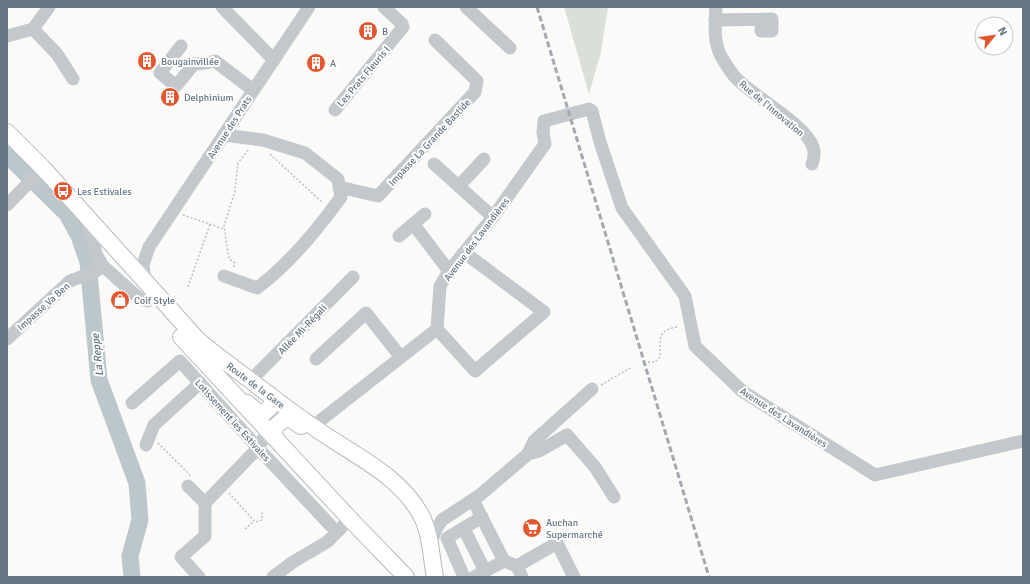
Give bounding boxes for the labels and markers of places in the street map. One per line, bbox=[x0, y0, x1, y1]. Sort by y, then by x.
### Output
building icon: B bbox=[357, 20, 379, 42]
place label: B bbox=[382, 26, 388, 38]
building icon: Bougainvillée bbox=[136, 50, 158, 72]
building icon: A bbox=[305, 52, 327, 74]
place label: Bougainvillée bbox=[161, 56, 219, 68]
place label: A bbox=[330, 58, 336, 70]
building icon: Delphinium bbox=[159, 86, 181, 108]
place label: Delphinium bbox=[184, 92, 234, 104]
bus stop icon: Les Estivales bbox=[52, 180, 74, 202]
place label: Les Estivales bbox=[77, 186, 132, 198]
shop icon: Coif Style bbox=[109, 289, 131, 311]
place label: Coif Style bbox=[134, 295, 175, 307]
supermarket icon: Auchan Supermarché bbox=[521, 517, 543, 539]
place label: Auchan Supermarché bbox=[546, 517, 603, 541]

